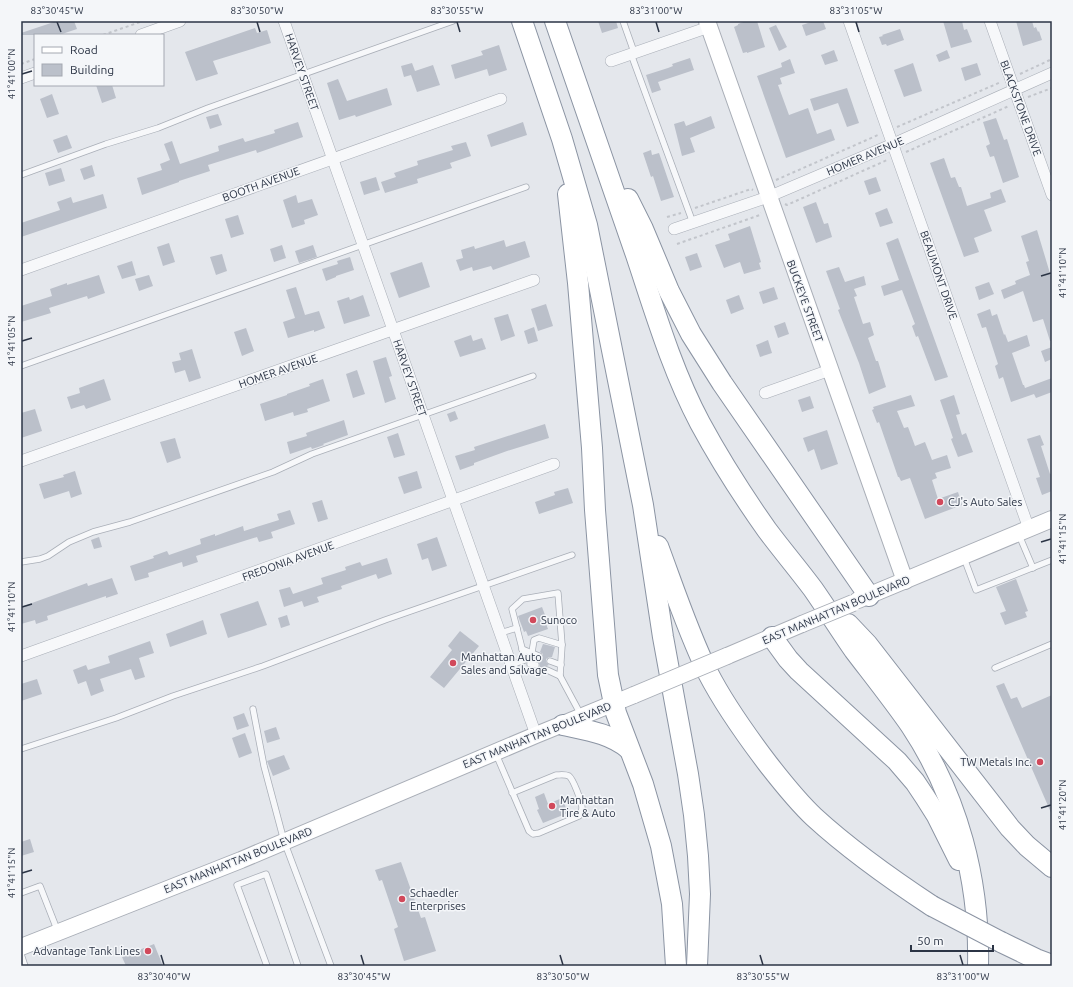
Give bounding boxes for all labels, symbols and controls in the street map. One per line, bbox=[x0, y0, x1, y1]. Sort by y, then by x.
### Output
text: 83°30'45"W bbox=[31, 5, 83, 16]
text: 83°30'50"W bbox=[231, 5, 283, 16]
text: 83°30'55"W bbox=[431, 5, 483, 16]
text: 83°31'00"W bbox=[630, 5, 682, 16]
text: 83°31'05"W bbox=[830, 5, 882, 16]
street label: HARVEY STREET bbox=[283, 32, 321, 112]
legend bbox=[34, 34, 164, 86]
text: Road bbox=[70, 43, 98, 56]
text: 41°41'00"N bbox=[6, 49, 17, 99]
street label: BLACKSTONE DRIVE bbox=[998, 59, 1044, 157]
text: Building bbox=[70, 63, 114, 76]
street label: HOMER AVENUE bbox=[825, 134, 905, 178]
street label: BOOTH AVENUE bbox=[221, 164, 301, 204]
street label: BEAUMONT DRIVE bbox=[918, 229, 960, 321]
text: 41°41'10"N bbox=[1057, 248, 1068, 298]
street label: BUCKEYE STREET bbox=[785, 258, 825, 344]
text: 41°41'05"N bbox=[6, 316, 17, 366]
street label: HARVEY STREET bbox=[391, 338, 429, 418]
street label: HOMER AVENUE bbox=[237, 352, 319, 390]
place label: CJ's Auto Sales bbox=[948, 496, 1022, 508]
marker: CJ's Auto Sales bbox=[935, 497, 945, 507]
text: 41°41'15"N bbox=[1057, 514, 1068, 564]
street label: FREDONIA AVENUE bbox=[240, 539, 336, 583]
street label: EAST MANHATTAN BOULEVARD bbox=[760, 573, 912, 647]
text: 41°41'10"N bbox=[6, 582, 17, 632]
place label: Sunoco bbox=[541, 614, 577, 626]
marker: Sunoco bbox=[528, 615, 538, 625]
place label: Manhattan Auto Sales and Salvage bbox=[461, 651, 547, 676]
marker: Manhattan Auto Sales and Salvage bbox=[448, 658, 458, 668]
street label: EAST MANHATTAN BOULEVARD bbox=[461, 700, 613, 770]
place label: TW Metals Inc. bbox=[960, 756, 1032, 768]
marker: TW Metals Inc. bbox=[1035, 757, 1045, 767]
text: 41°41'20"N bbox=[1057, 780, 1068, 830]
place label: Manhattan Tire & Auto bbox=[560, 794, 616, 819]
marker: Manhattan Tire & Auto bbox=[547, 801, 557, 811]
street label: EAST MANHATTAN BOULEVARD bbox=[162, 825, 314, 895]
text: 41°41'15"N bbox=[6, 848, 17, 898]
place label: Schaedler Enterprises bbox=[410, 887, 466, 912]
marker: Schaedler Enterprises bbox=[397, 894, 407, 904]
scale bar bbox=[911, 927, 993, 953]
text: 50 m bbox=[917, 934, 944, 947]
place label: Advantage Tank Lines bbox=[33, 945, 140, 957]
marker: Advantage Tank Lines bbox=[143, 946, 153, 956]
text: 83°30'40"W bbox=[138, 971, 190, 982]
text: 83°30'45"W bbox=[338, 971, 390, 982]
text: 83°30'50"W bbox=[537, 971, 589, 982]
text: 83°30'55"W bbox=[737, 971, 789, 982]
text: 83°31'00"W bbox=[937, 971, 989, 982]

